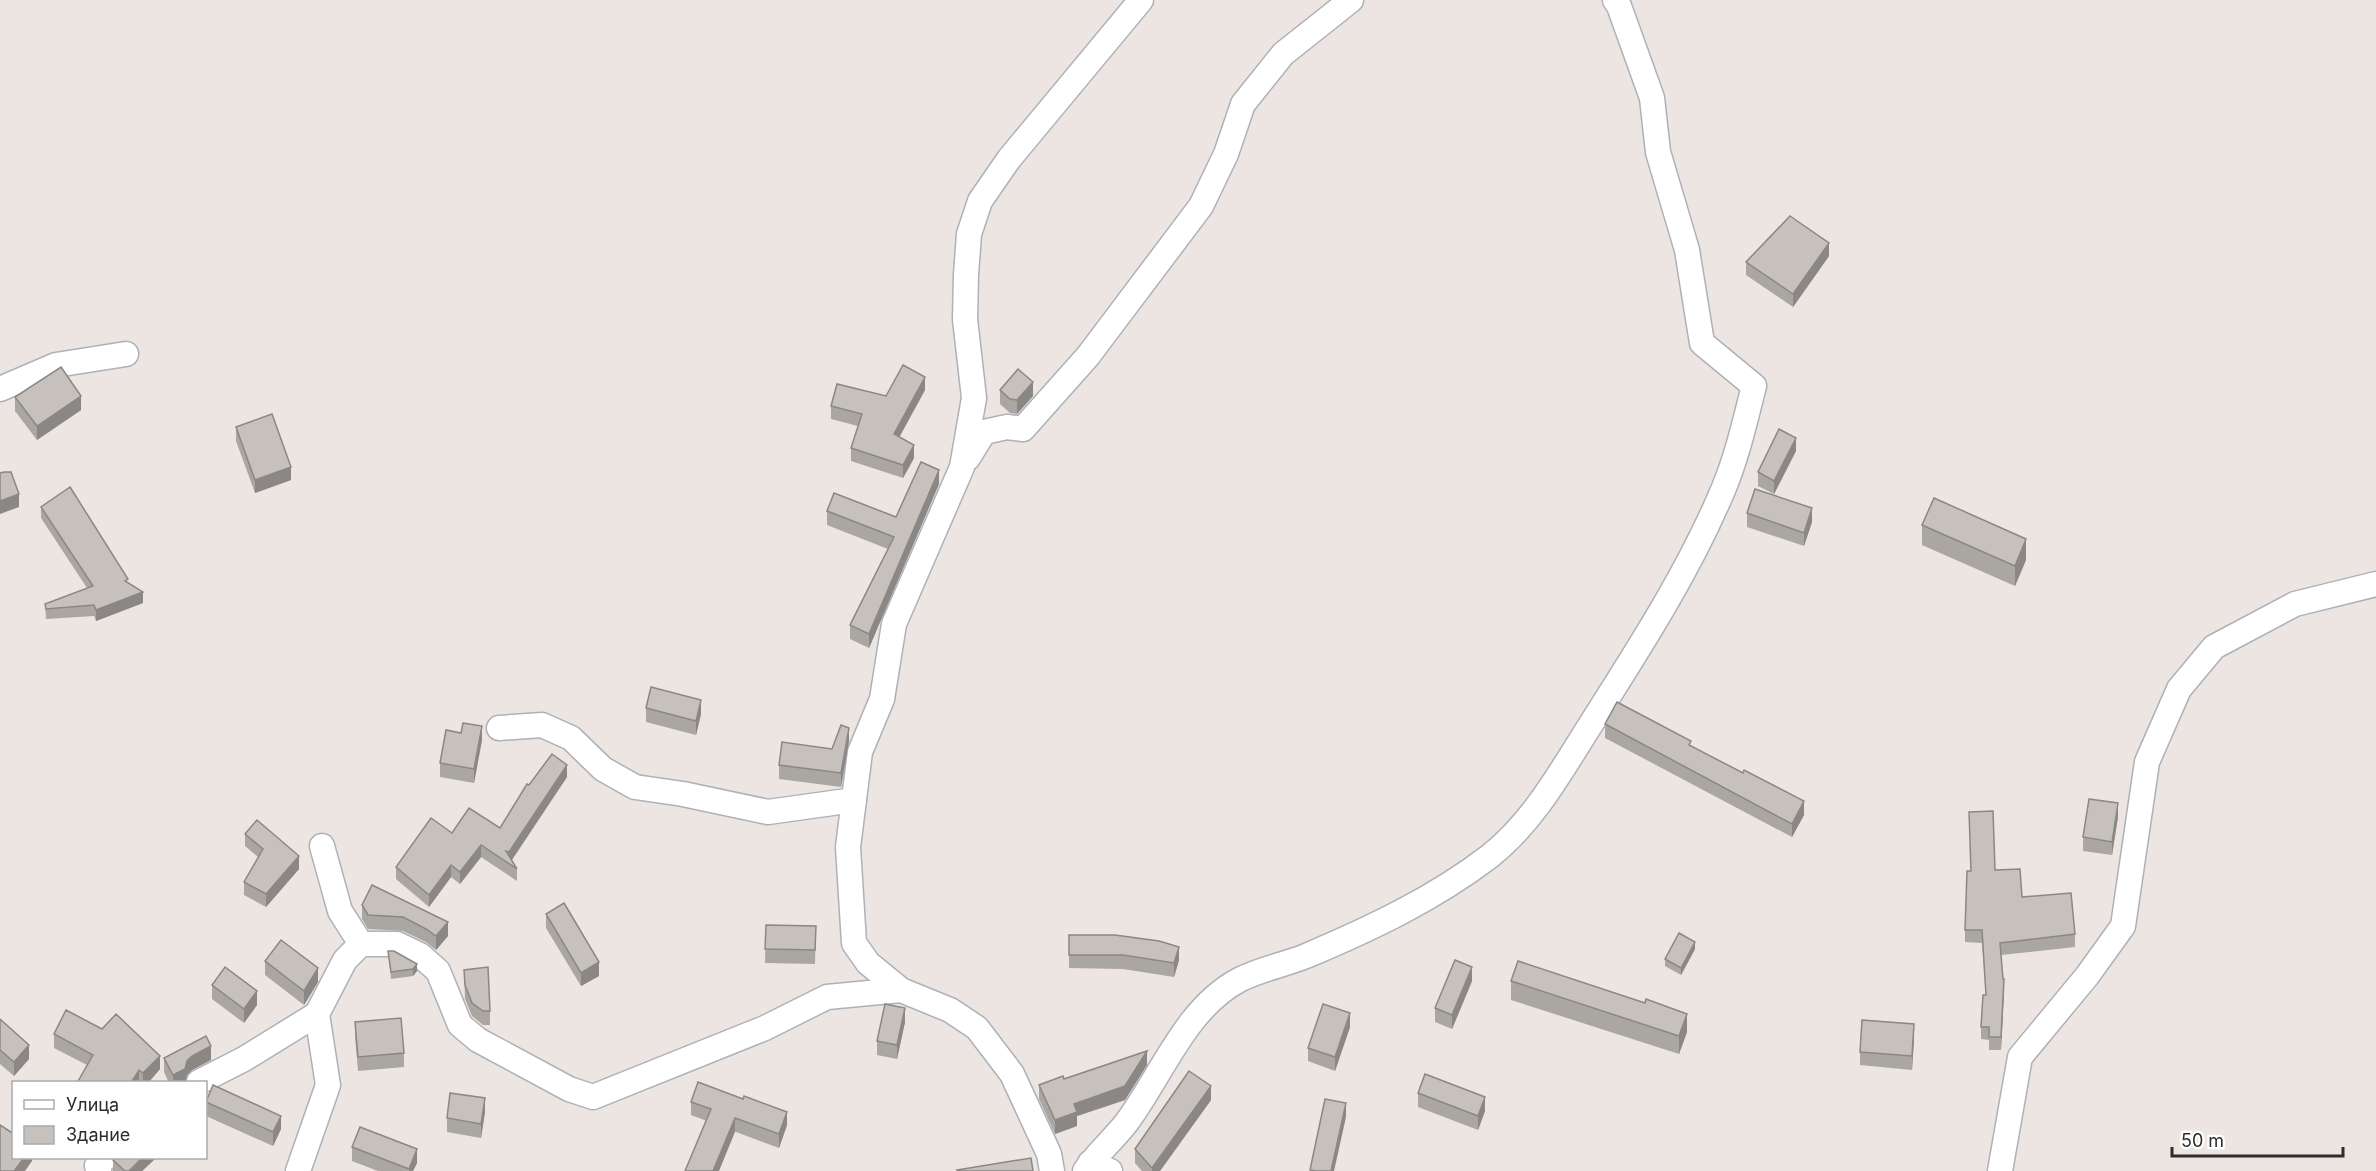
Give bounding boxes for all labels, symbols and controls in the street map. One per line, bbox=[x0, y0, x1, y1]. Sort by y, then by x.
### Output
legend bbox=[12, 1081, 207, 1159]
text: Улица bbox=[66, 1094, 119, 1115]
scale bar bbox=[2172, 1120, 2343, 1158]
text: Здание bbox=[66, 1124, 130, 1145]
text: 50 m bbox=[2181, 1130, 2224, 1151]

